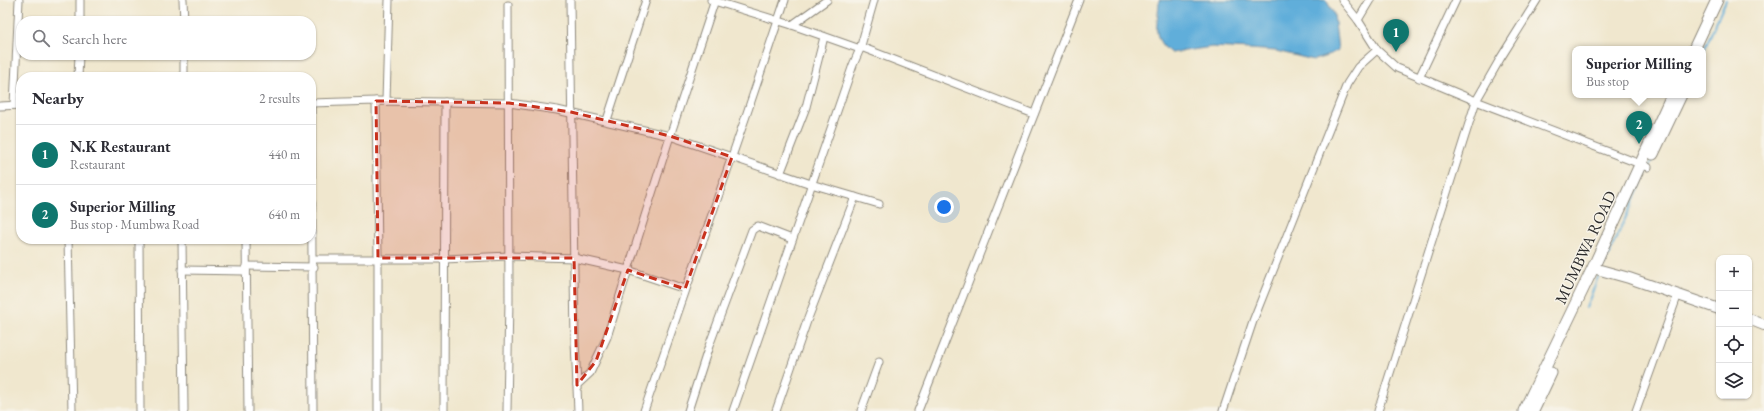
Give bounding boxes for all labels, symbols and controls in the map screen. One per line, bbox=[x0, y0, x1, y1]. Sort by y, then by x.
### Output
search box bbox=[16, 16, 316, 60]
pin: 1 bbox=[1383, 19, 1409, 52]
icon: search bbox=[30, 27, 52, 49]
text: Search here bbox=[62, 29, 127, 48]
popup bbox=[1572, 46, 1706, 98]
text: Superior Milling bbox=[1586, 54, 1692, 73]
text: Bus stop bbox=[1586, 73, 1629, 90]
text: Nearby bbox=[32, 87, 84, 109]
text: 2 results bbox=[259, 90, 300, 107]
pin: 2 bbox=[1626, 111, 1652, 144]
text: N.K Restaurant bbox=[70, 137, 171, 156]
text: 1 bbox=[42, 146, 48, 163]
text: 440 m bbox=[269, 146, 300, 163]
text: Restaurant bbox=[70, 156, 125, 173]
street label: MUMBWA ROAD bbox=[1550, 187, 1621, 307]
text: Superior Milling bbox=[70, 197, 175, 216]
your location bbox=[934, 197, 954, 217]
text: 2 bbox=[42, 206, 48, 223]
text: 640 m bbox=[269, 206, 300, 223]
text: Bus stop · Mumbwa Road bbox=[70, 216, 199, 233]
map controls bbox=[1716, 255, 1752, 399]
button: + bbox=[1716, 255, 1752, 291]
button: − bbox=[1716, 291, 1752, 327]
button: locate bbox=[1716, 327, 1752, 363]
button: layers bbox=[1716, 363, 1752, 399]

